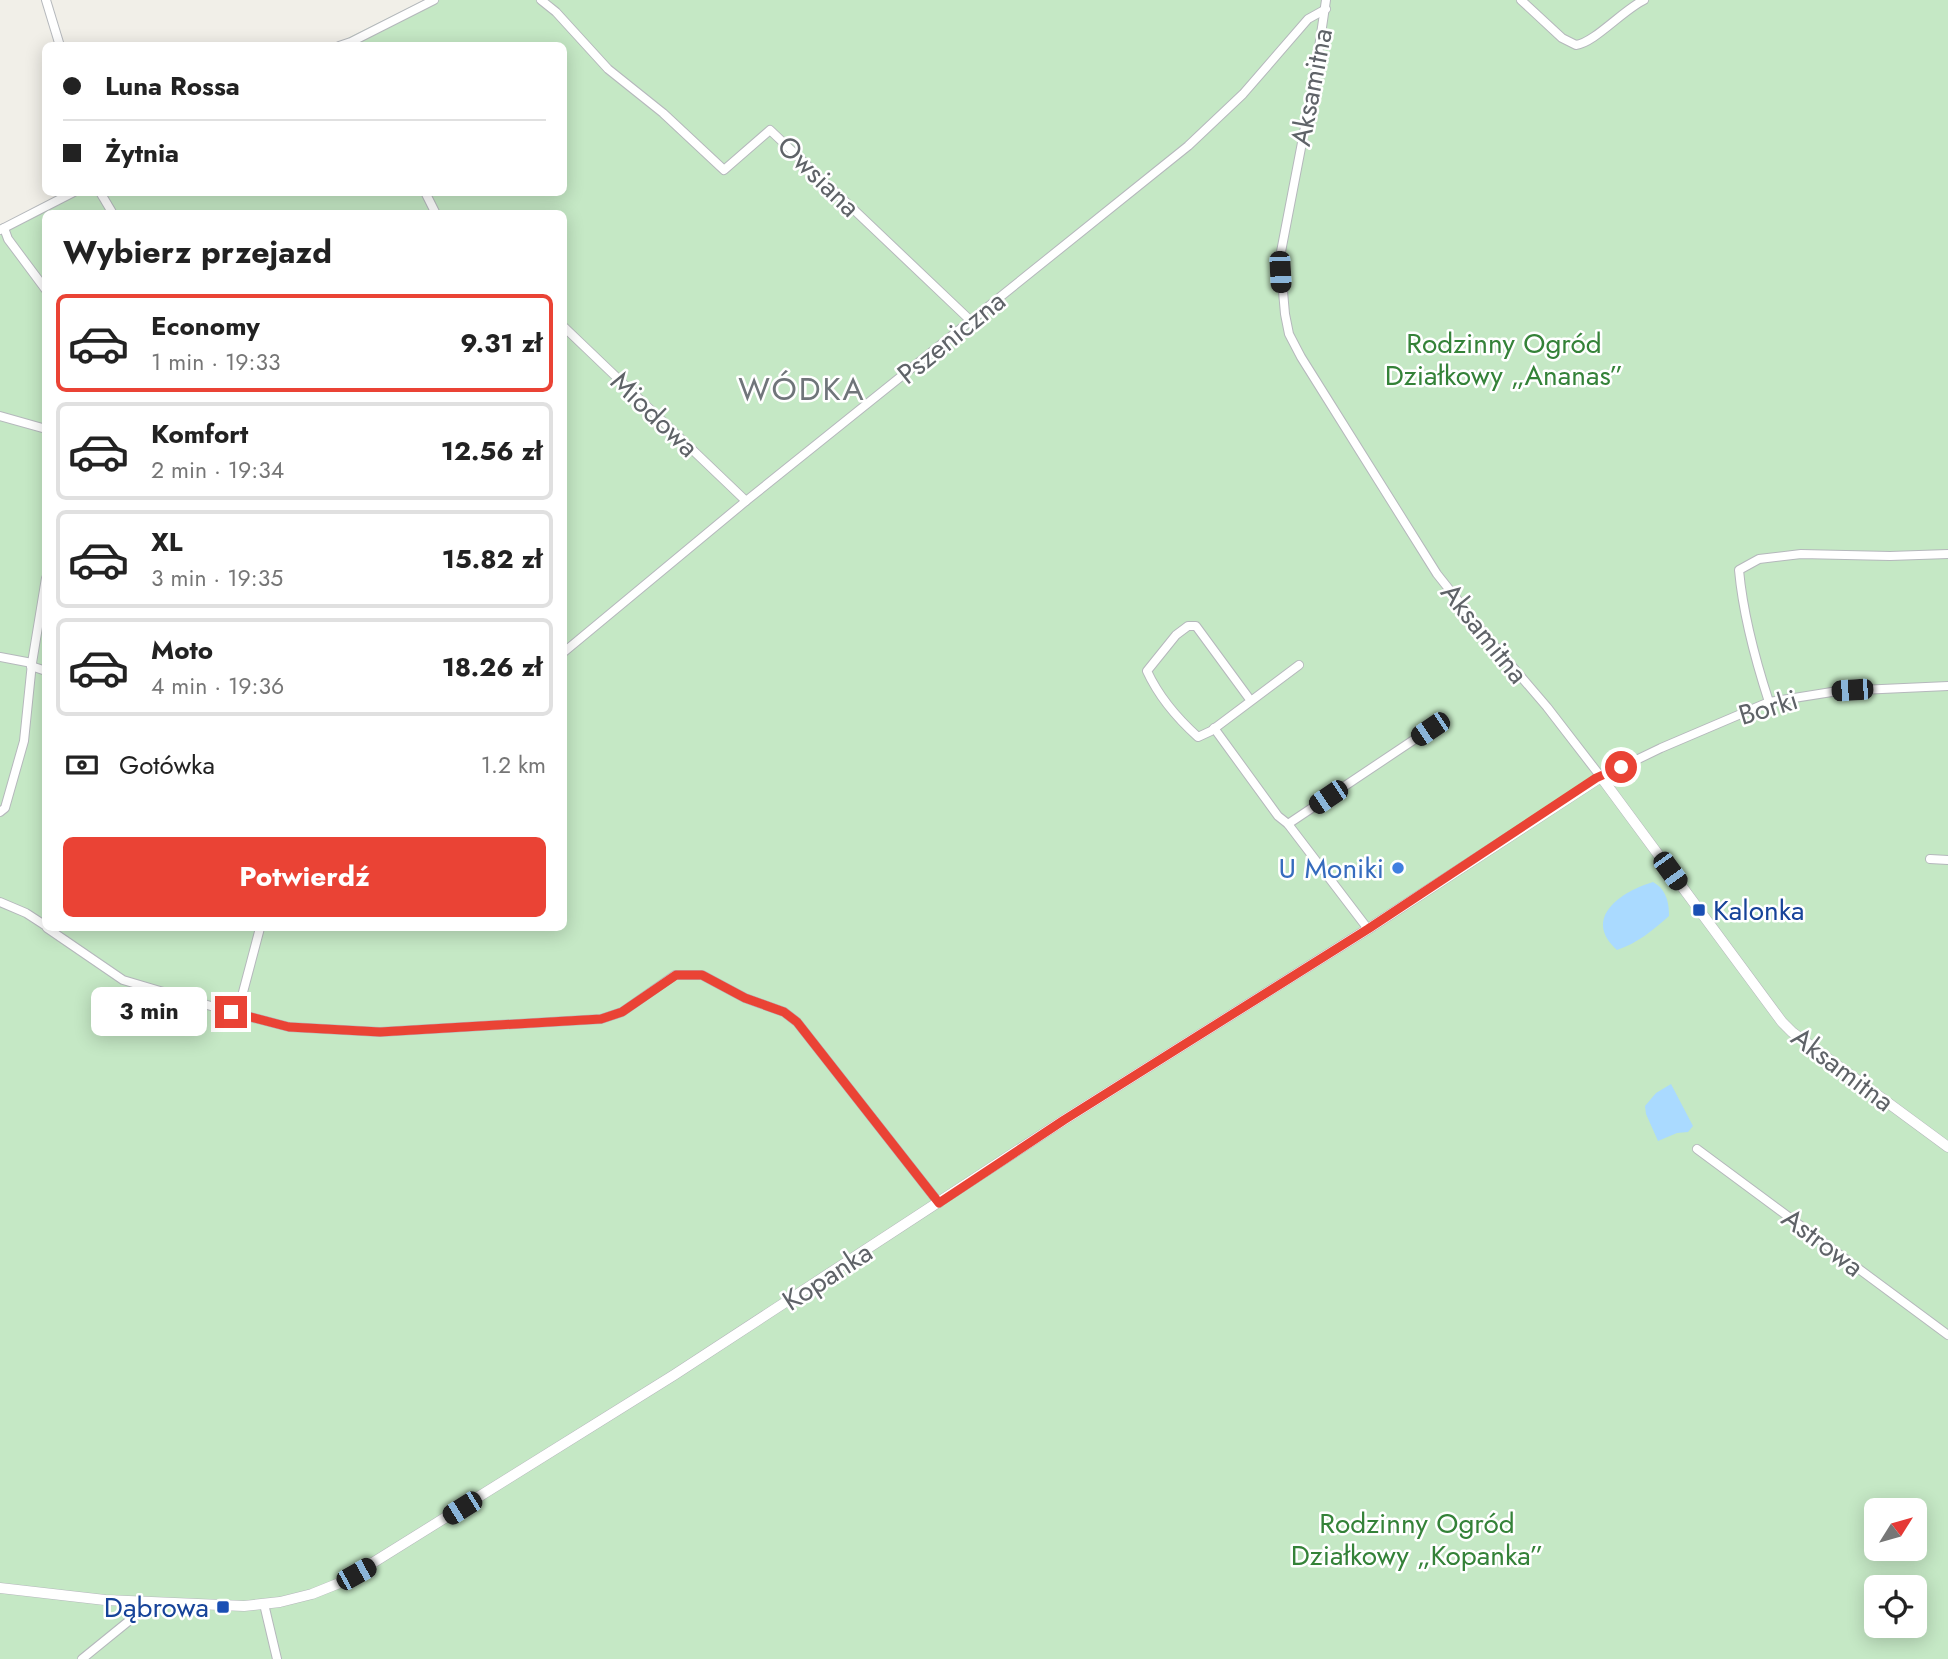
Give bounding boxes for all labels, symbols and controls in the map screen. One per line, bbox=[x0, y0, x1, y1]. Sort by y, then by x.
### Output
street label: Aksamitna bbox=[1280, 25, 1343, 150]
text: Luna Rossa bbox=[105, 67, 240, 105]
street label: Owsiana bbox=[768, 126, 870, 226]
text: Żytnia bbox=[105, 134, 179, 172]
text: Wybierz przejazd bbox=[63, 229, 332, 275]
car bbox=[1269, 250, 1292, 294]
street label: Pszeniczna bbox=[888, 281, 1014, 394]
text: Economy bbox=[151, 307, 260, 345]
icon: car bbox=[67, 312, 130, 375]
park label: Rodzinny Ogród Działkowy „Ananas” bbox=[1385, 323, 1623, 396]
text: 9.31 zł bbox=[460, 324, 542, 362]
text: 1 min · 19:33 bbox=[151, 345, 281, 379]
street label: Miodowa bbox=[601, 362, 708, 467]
district label: WÓDKA bbox=[738, 366, 866, 412]
text: Komfort bbox=[151, 415, 248, 453]
icon: car bbox=[67, 420, 130, 483]
text: 12.56 zł bbox=[441, 432, 542, 470]
text: 2 min · 19:34 bbox=[151, 453, 284, 487]
text: XL bbox=[151, 523, 183, 561]
icon: car bbox=[67, 528, 130, 591]
text: 15.82 zł bbox=[442, 540, 542, 578]
text: 3 min · 19:35 bbox=[151, 561, 283, 595]
street label: Aksamitna bbox=[1431, 574, 1538, 693]
text: Moto bbox=[151, 631, 213, 669]
icon: car bbox=[67, 636, 130, 699]
text: 18.26 zł bbox=[442, 648, 542, 686]
text: 4 min · 19:36 bbox=[151, 669, 284, 703]
car bbox=[1831, 678, 1874, 702]
street label: Borki bbox=[1733, 679, 1803, 736]
car bbox=[1407, 709, 1454, 749]
icon: cash bbox=[63, 746, 101, 784]
text: Gotówka bbox=[119, 746, 215, 784]
text: 1.2 km bbox=[481, 748, 546, 782]
route start bbox=[1605, 751, 1637, 783]
car bbox=[1305, 777, 1352, 817]
button: Potwierdź bbox=[63, 837, 546, 917]
place label: U Moniki bbox=[1279, 848, 1384, 889]
car bbox=[1650, 848, 1691, 894]
marker: U Moniki bbox=[1390, 860, 1406, 876]
place label: Kalonka bbox=[1713, 890, 1805, 931]
marker: Kalonka bbox=[1691, 902, 1707, 918]
callout: 3 min bbox=[91, 988, 206, 1036]
text: 3 min bbox=[119, 994, 179, 1028]
route end bbox=[215, 996, 247, 1028]
street label: Aksamitna bbox=[1783, 1017, 1903, 1122]
street label: Astrowa bbox=[1773, 1198, 1872, 1287]
street label: Kopanka bbox=[774, 1232, 880, 1321]
car bbox=[439, 1488, 486, 1528]
north arrow bbox=[1864, 1498, 1927, 1561]
map controls bbox=[1864, 1498, 1927, 1638]
park label: Rodzinny Ogród Działkowy „Kopanka” bbox=[1291, 1503, 1543, 1576]
car bbox=[333, 1555, 380, 1593]
button: locate bbox=[1864, 1575, 1927, 1638]
place label: Dąbrowa bbox=[104, 1587, 209, 1628]
marker: Dąbrowa bbox=[215, 1599, 231, 1615]

